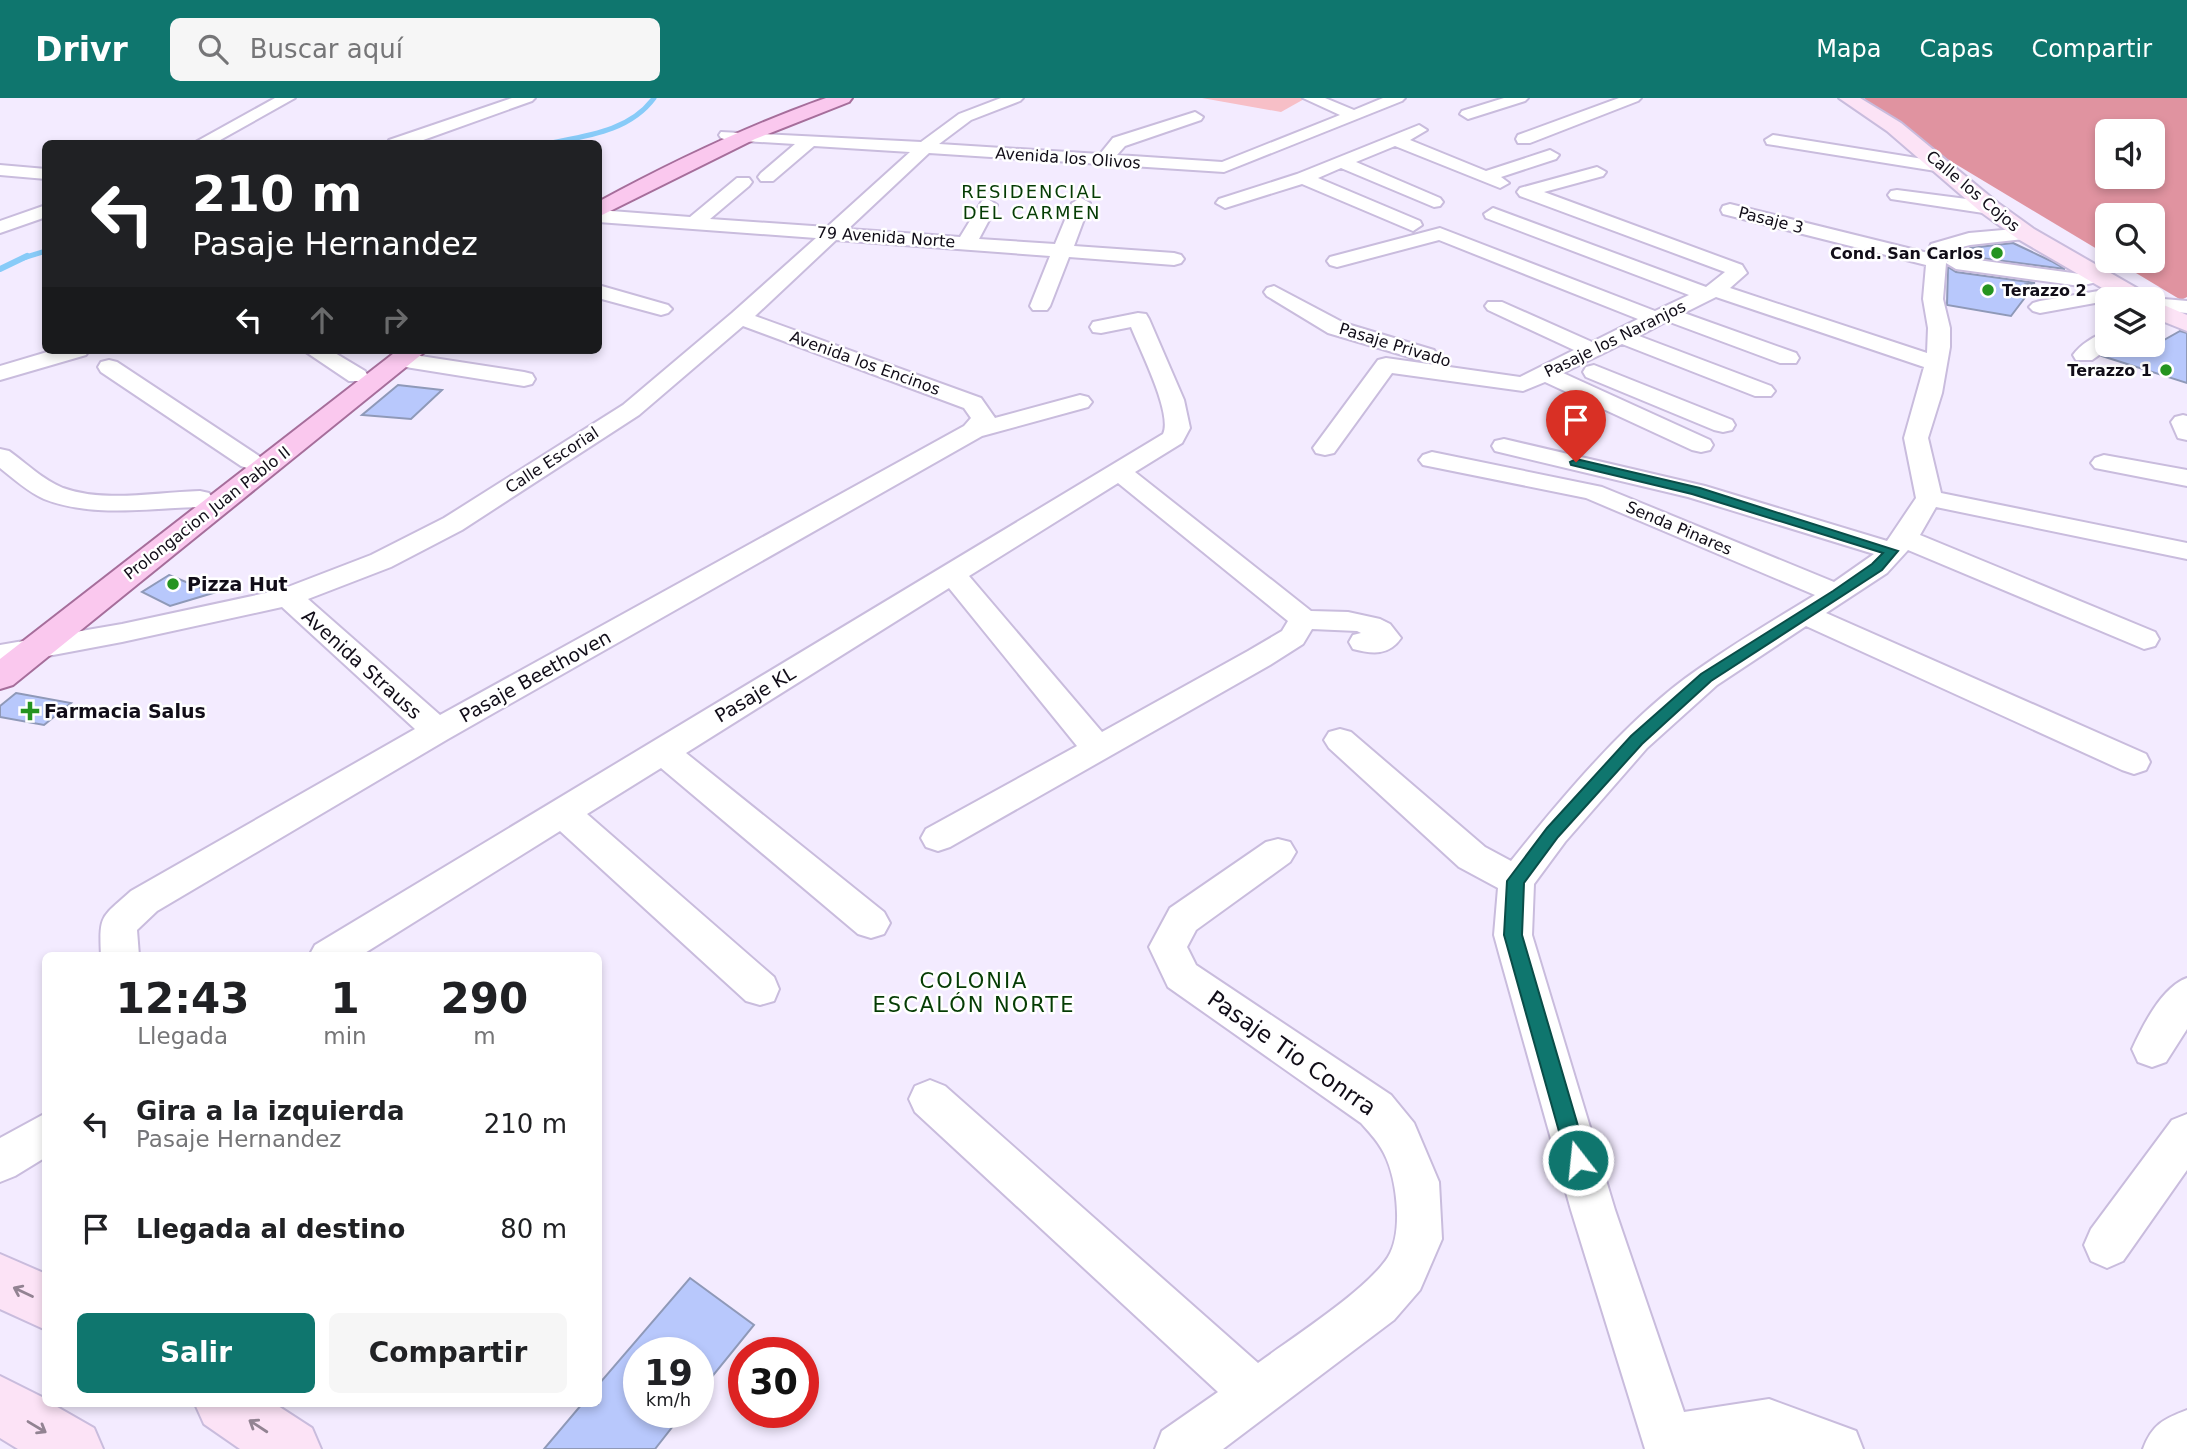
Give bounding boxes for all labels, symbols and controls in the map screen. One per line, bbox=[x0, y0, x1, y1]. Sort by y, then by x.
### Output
search box bbox=[170, 18, 660, 81]
text: Drivr bbox=[35, 30, 128, 69]
icon: search bbox=[194, 30, 232, 68]
text: Buscar aquí bbox=[250, 34, 403, 64]
text: Mapa bbox=[1816, 35, 1882, 63]
text: Capas bbox=[1920, 35, 1993, 63]
text: Compartir bbox=[2031, 35, 2152, 63]
map controls bbox=[2095, 119, 2165, 357]
button: sound bbox=[2095, 119, 2165, 189]
street label: Avenida los Olivos bbox=[995, 143, 1141, 173]
street label: Calle los Cojos bbox=[1922, 146, 2024, 236]
text: 210 m bbox=[192, 166, 362, 223]
icon: left bbox=[77, 168, 168, 259]
district label: RESIDENCIAL DEL CARMEN bbox=[961, 181, 1103, 223]
street label: Pasaje 3 bbox=[1736, 203, 1806, 237]
button: search bbox=[2095, 203, 2165, 273]
street label: 79 Avenida Norte bbox=[816, 223, 956, 251]
text: Pasaje Hernandez bbox=[192, 225, 478, 263]
place label: Cond. San Carlos bbox=[1830, 244, 1983, 263]
marker: Cond. San Carlos bbox=[1989, 245, 2005, 261]
place label: Terazzo 2 bbox=[2002, 281, 2087, 300]
marker: Terazzo 2 bbox=[1980, 282, 1996, 298]
button: layers bbox=[2095, 287, 2165, 357]
street label: Pasaje los Naranjos bbox=[1541, 297, 1689, 381]
icon: left bbox=[230, 301, 268, 339]
icon: ahead bbox=[303, 301, 341, 339]
icon: right bbox=[376, 301, 414, 339]
street label: Pasaje Privado bbox=[1337, 319, 1453, 371]
street label: Avenida los Encinos bbox=[787, 327, 943, 399]
place label: Terazzo 1 bbox=[2067, 361, 2152, 380]
marker: Terazzo 1 bbox=[2158, 362, 2174, 378]
pin bbox=[1546, 390, 1606, 462]
icon: arrive bbox=[1557, 401, 1595, 439]
street label: Calle Escorial bbox=[502, 423, 602, 497]
street label: Prolongacion Juan Pablo II bbox=[120, 442, 294, 584]
street label: Senda Pinares bbox=[1623, 497, 1735, 559]
place label: Pizza Hut bbox=[187, 573, 288, 595]
marker: Pizza Hut bbox=[165, 576, 181, 592]
street label: Avenida Strauss bbox=[298, 605, 426, 723]
street label: Pasaje Beethoven bbox=[456, 625, 614, 727]
street label: Pasaje KL bbox=[711, 661, 800, 727]
place label: Farmacia Salus bbox=[44, 700, 206, 722]
marker: Farmacia Salus bbox=[22, 703, 38, 719]
district label: COLONIA ESCALÓN NORTE bbox=[873, 969, 1075, 1017]
text: 12:43 bbox=[116, 974, 250, 1023]
text: 1 bbox=[330, 974, 360, 1023]
text: 290 bbox=[441, 974, 528, 1023]
street label: Pasaje Tio Conrra bbox=[1203, 985, 1381, 1121]
text: Llegada bbox=[137, 1023, 228, 1049]
text: min bbox=[323, 1023, 367, 1049]
text: m bbox=[473, 1023, 496, 1049]
text: Gira a la izquierda bbox=[136, 1096, 404, 1126]
icon: left bbox=[77, 1105, 115, 1143]
text: 210 m bbox=[484, 1109, 567, 1139]
position arrow bbox=[1541, 1123, 1615, 1197]
text: Pasaje Hernandez bbox=[136, 1126, 341, 1152]
icon: arrive bbox=[77, 1210, 115, 1248]
text: Llegada al destino bbox=[136, 1214, 405, 1244]
text: 80 m bbox=[500, 1214, 567, 1244]
one-way arrow bbox=[13, 1284, 34, 1298]
button: Salir bbox=[77, 1313, 315, 1393]
button: Compartir bbox=[329, 1313, 567, 1393]
speed limit sign: 30 bbox=[728, 1337, 819, 1428]
text: 19 bbox=[644, 1353, 693, 1393]
text: km/h bbox=[646, 1389, 691, 1410]
one-way arrow bbox=[249, 1418, 268, 1433]
one-way arrow bbox=[26, 1420, 46, 1434]

